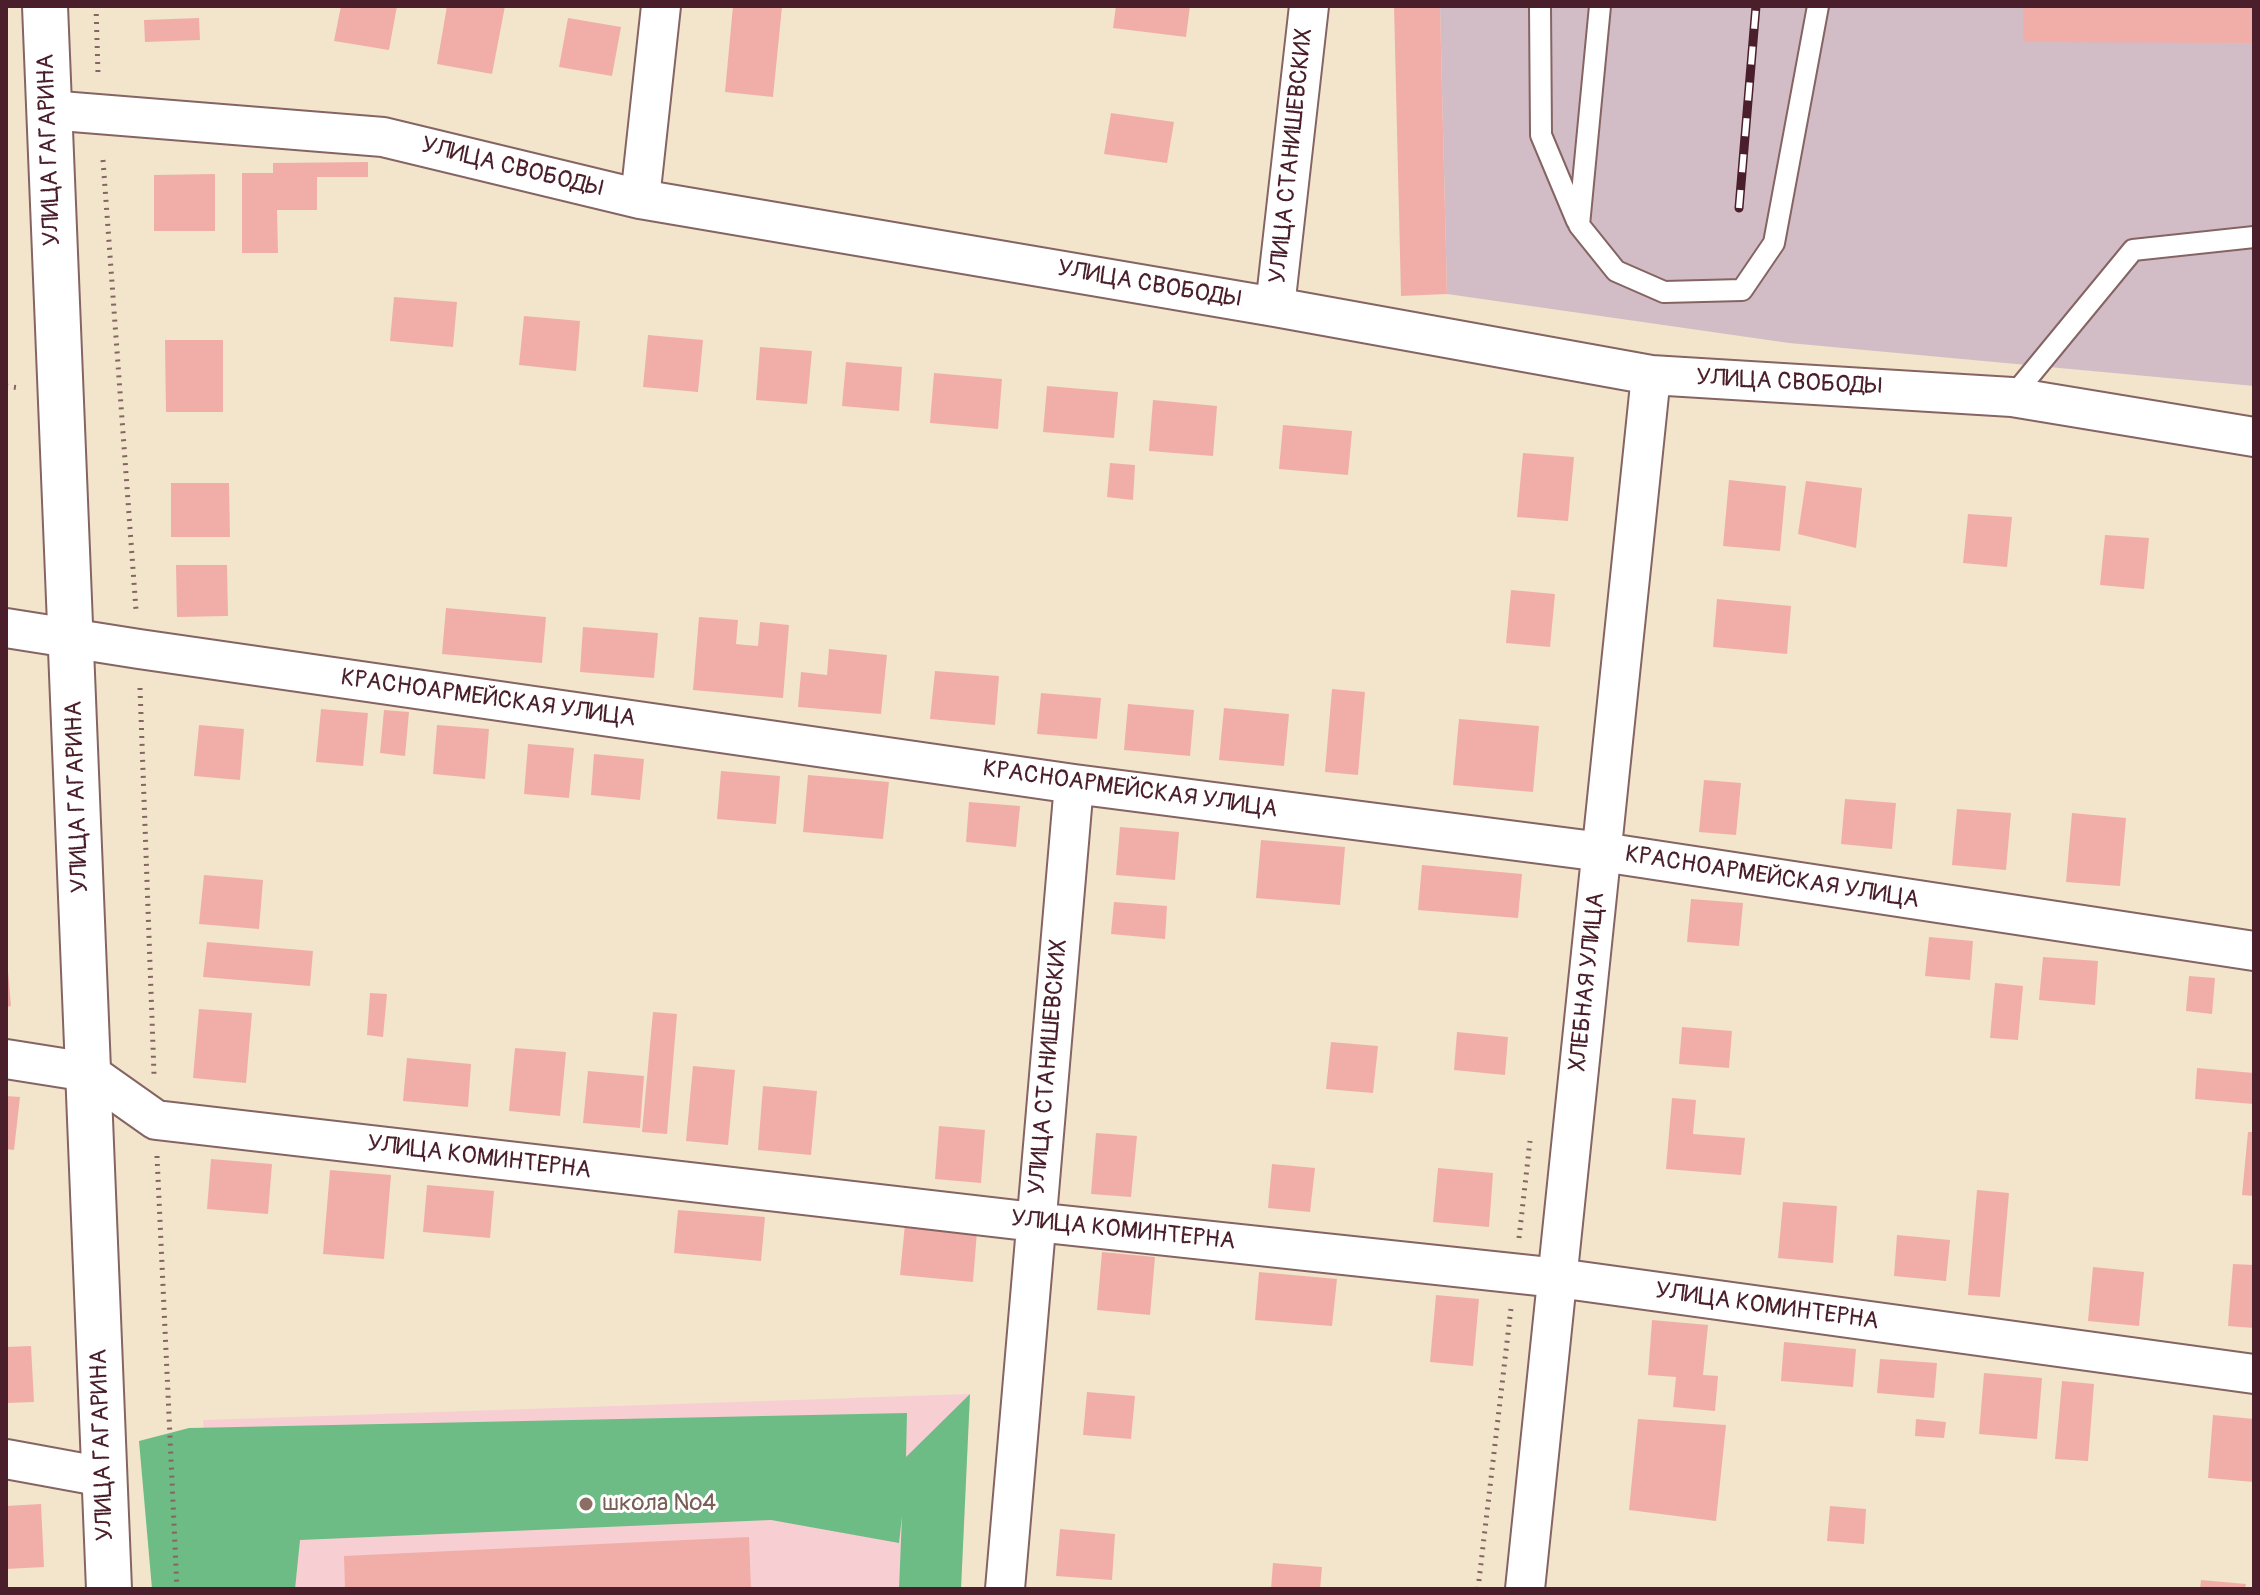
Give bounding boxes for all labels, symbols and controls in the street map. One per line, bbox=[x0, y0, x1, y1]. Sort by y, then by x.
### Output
street label: УЛИЦА СТАНИШЕВСКИХ bbox=[1264, 27, 1320, 285]
street label: УЛИЦА ГАГАРИНА bbox=[32, 53, 68, 247]
street label: УЛИЦА СВОБОДЫ bbox=[418, 132, 606, 204]
street label: УЛИЦА СВОБОДЫ bbox=[1055, 255, 1243, 315]
street label: УЛИЦА СВОБОДЫ bbox=[1695, 364, 1883, 402]
street label: КРАСНОАРМЕЙСКАЯ УЛИЦА bbox=[339, 664, 637, 734]
street label: УЛИЦА ГАГАРИНА bbox=[60, 700, 96, 894]
street label: КРАСНОАРМЕЙСКАЯ УЛИЦА bbox=[981, 755, 1279, 825]
street label: КРАСНОАРМЕЙСКАЯ УЛИЦА bbox=[1623, 841, 1921, 915]
street label: ХЛЕБНАЯ УЛИЦА bbox=[1564, 891, 1612, 1073]
street label: УЛИЦА СТАНИШЕВСКИХ bbox=[1024, 938, 1074, 1196]
street label: УЛИЦА КОМИНТЕРНА bbox=[365, 1130, 593, 1186]
street label: УЛИЦА КОМИНТЕРНА bbox=[1009, 1205, 1237, 1257]
street label: УЛИЦА КОМИНТЕРНА bbox=[1653, 1277, 1881, 1337]
street label: УЛИЦА ГАГАРИНА bbox=[85, 1348, 121, 1542]
place label: школа №4 bbox=[602, 1490, 716, 1518]
marker: школа №4 bbox=[577, 1495, 595, 1513]

